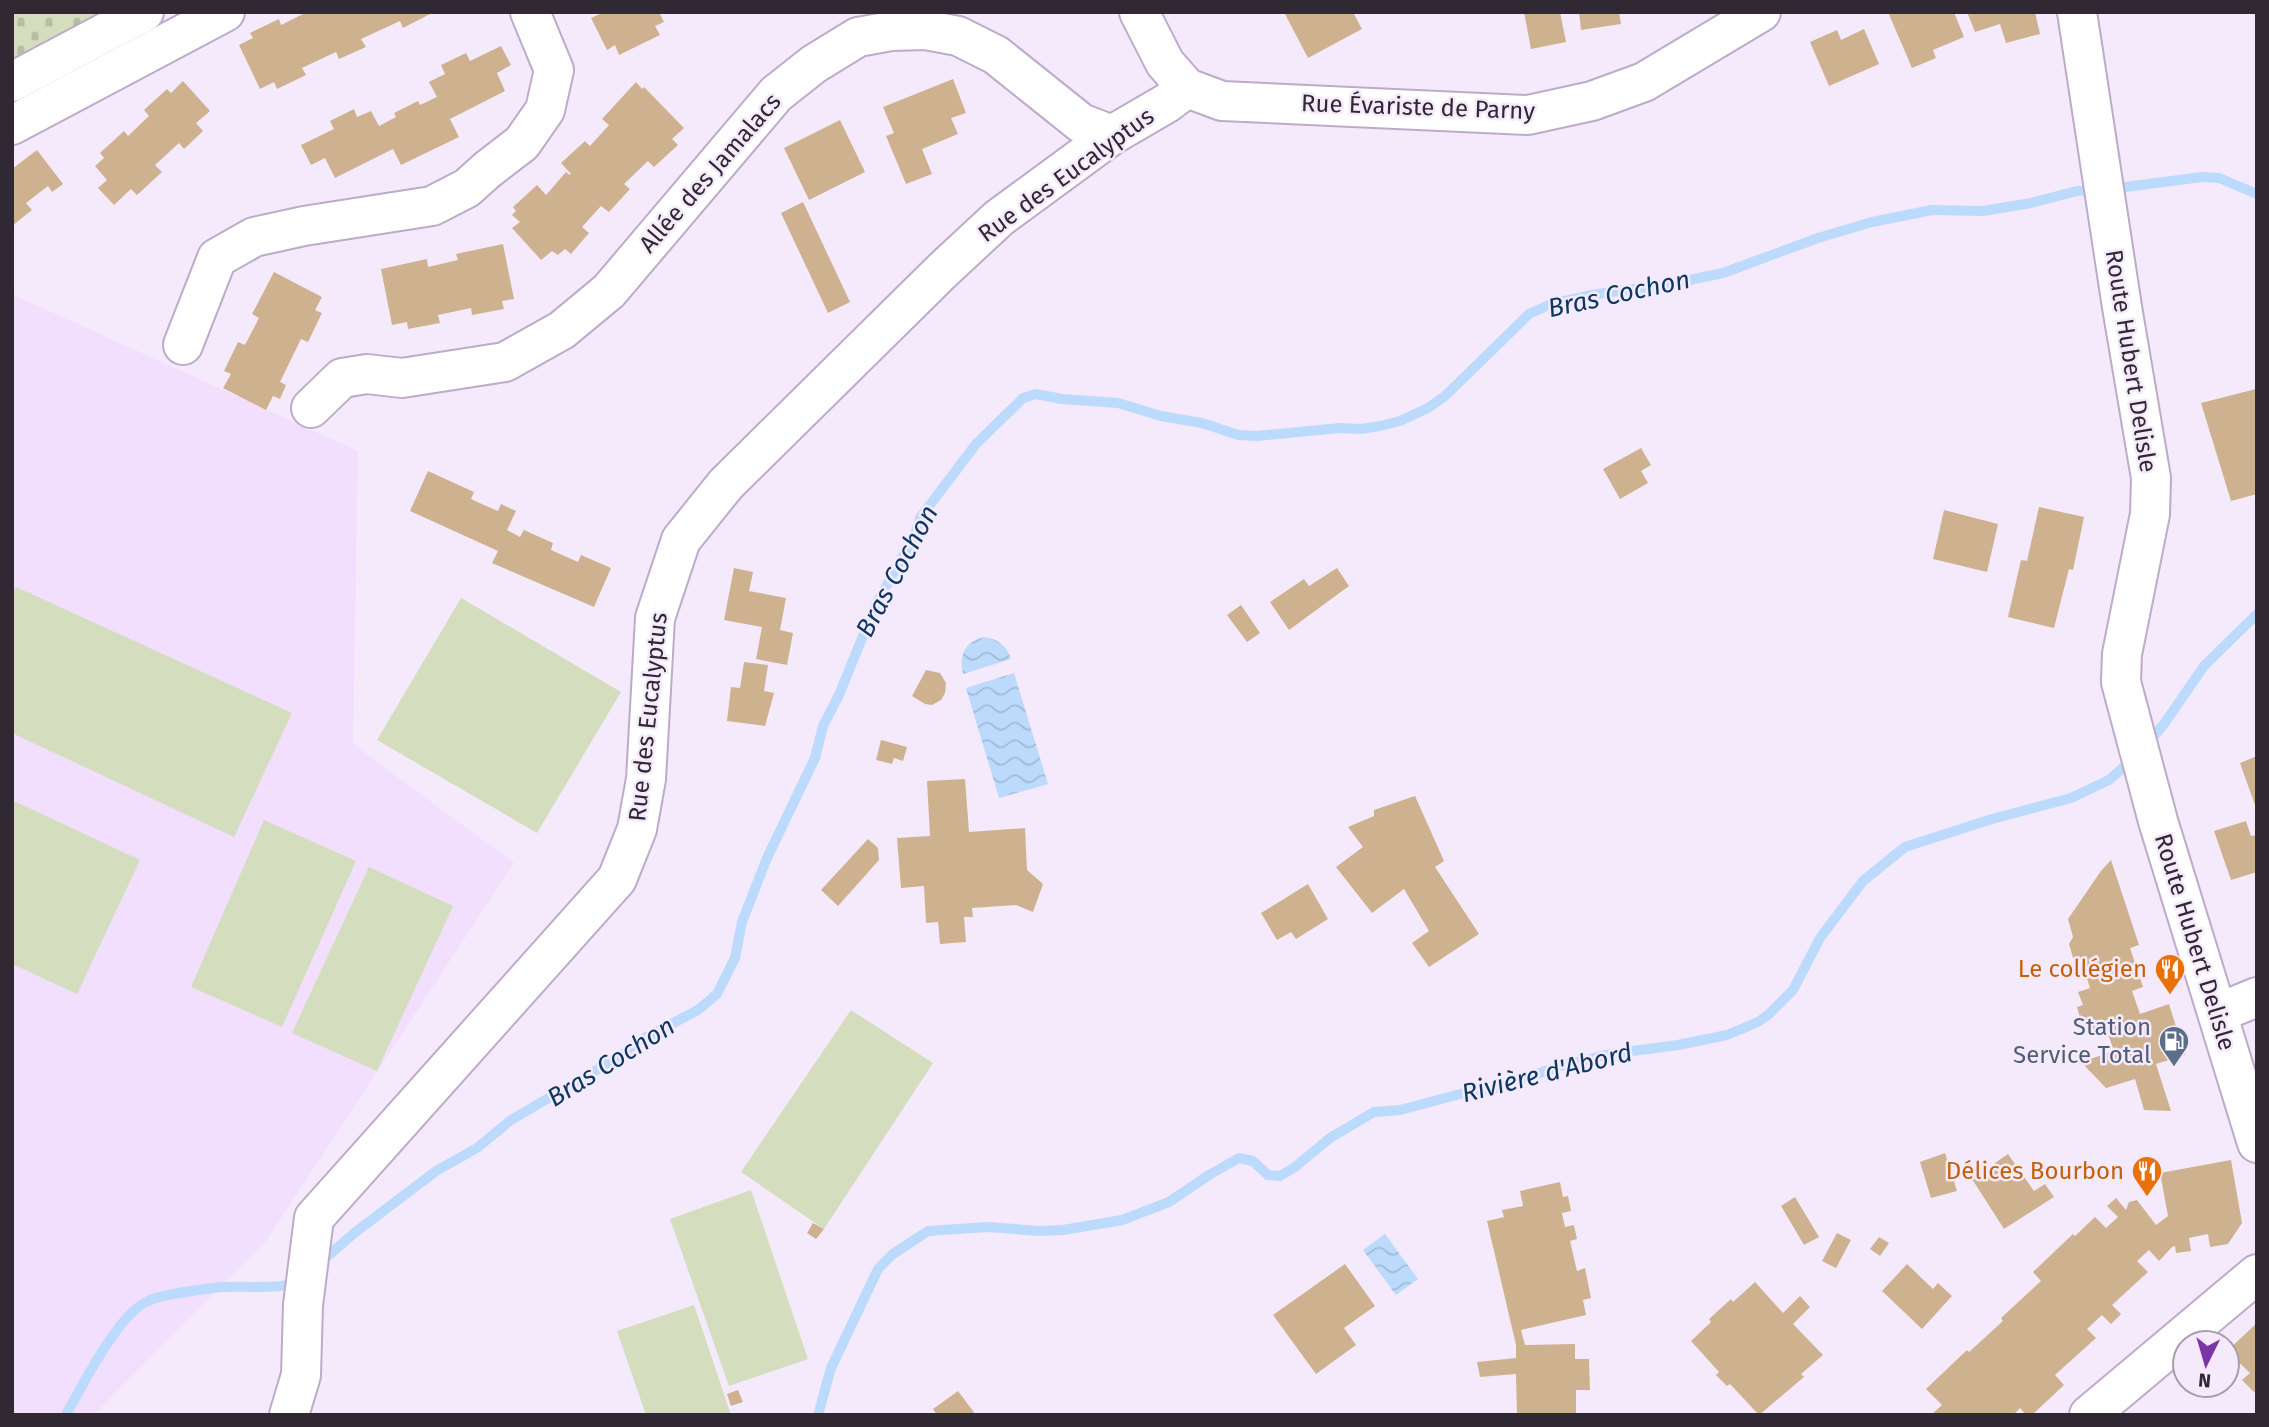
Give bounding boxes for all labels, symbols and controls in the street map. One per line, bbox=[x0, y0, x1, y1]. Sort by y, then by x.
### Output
street label: Allée des Jamalacs bbox=[633, 88, 787, 258]
street label: Rue Évariste de Parny bbox=[1300, 88, 1536, 125]
street label: Rue des Eucalyptus bbox=[973, 102, 1159, 248]
street label: Route Hubert Delisle bbox=[2100, 248, 2162, 474]
water label: Bras Cochon bbox=[1545, 264, 1693, 324]
water label: Bras Cochon bbox=[849, 500, 945, 642]
street label: Rue des Eucalyptus bbox=[623, 611, 673, 823]
street label: Route Hubert Delisle bbox=[2149, 830, 2241, 1054]
restaurant icon: Le collégien bbox=[2153, 952, 2187, 996]
place label: Le collégien bbox=[2018, 955, 2147, 983]
water label: Bras Cochon bbox=[541, 1011, 681, 1113]
place label: Station Service Total bbox=[2013, 1013, 2151, 1069]
fuel station icon: Station Service Total bbox=[2157, 1024, 2191, 1068]
water label: Rivière d'Abord bbox=[1458, 1037, 1636, 1109]
restaurant icon: Délices Bourbon bbox=[2130, 1154, 2164, 1198]
place label: Délices Bourbon bbox=[1946, 1157, 2124, 1185]
north arrow bbox=[2171, 1329, 2241, 1399]
text: N bbox=[2197, 1368, 2212, 1392]

